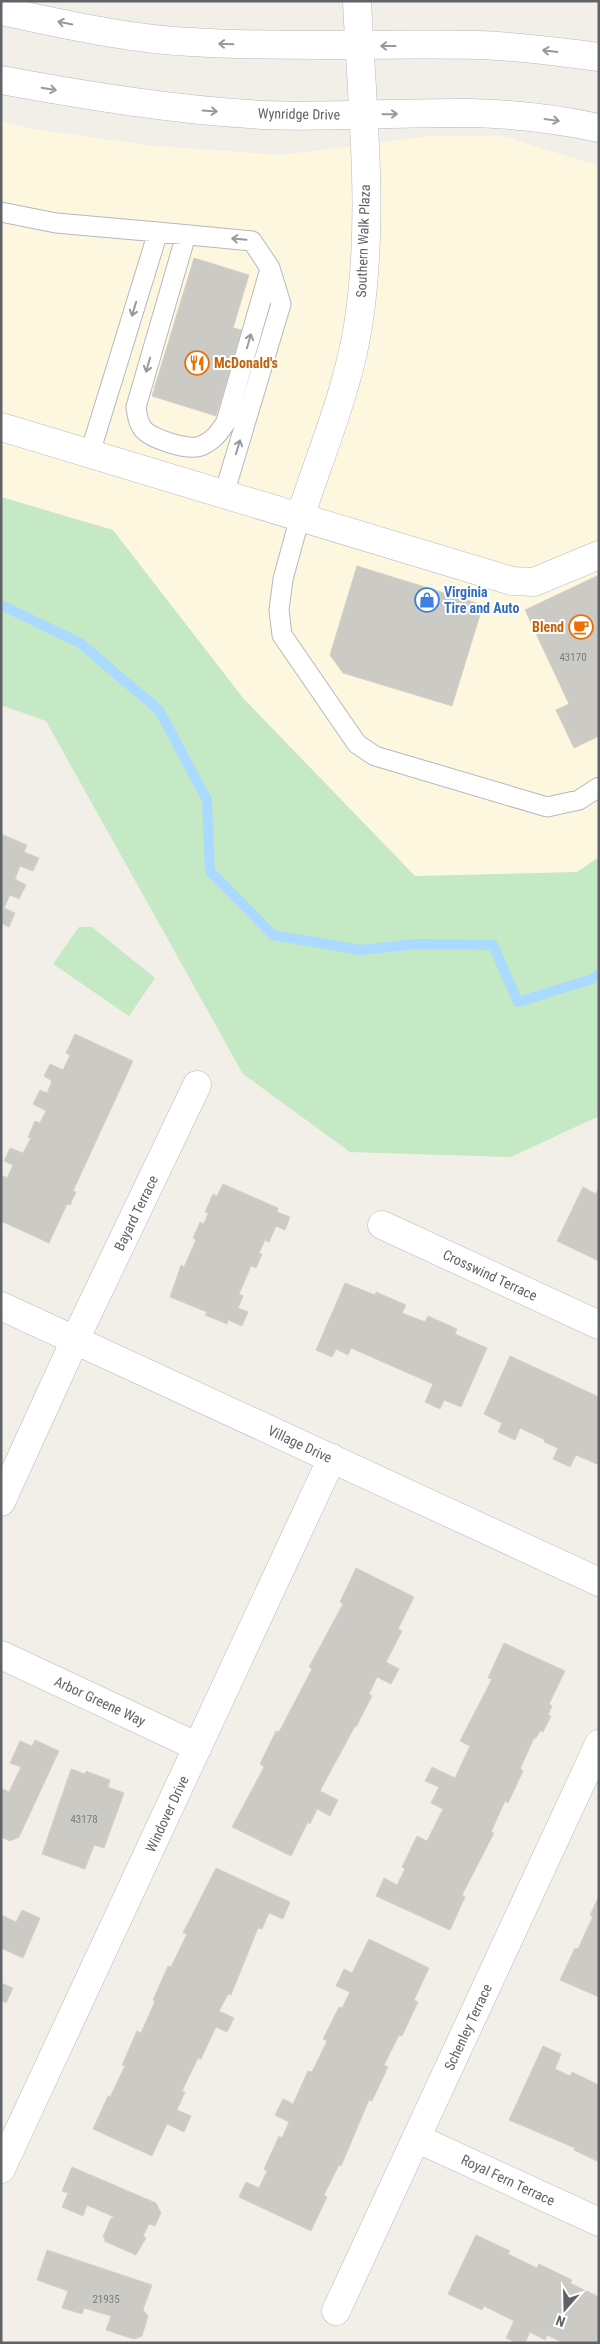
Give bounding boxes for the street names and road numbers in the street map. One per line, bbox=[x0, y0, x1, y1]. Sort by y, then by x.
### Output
street label: Wynridge Drive bbox=[258, 105, 341, 123]
street label: Southern Walk Plaza bbox=[353, 184, 373, 298]
street label: Bayard Terrace bbox=[111, 1172, 161, 1253]
street label: Crosswind Terrace bbox=[440, 1246, 540, 1304]
street label: Village Drive bbox=[265, 1422, 335, 1466]
street label: Arbor Greene Way bbox=[52, 1673, 148, 1729]
street label: Windover Drive bbox=[142, 1773, 192, 1855]
street label: Schenley Terrace bbox=[441, 1981, 495, 2073]
street label: Royal Fern Terrace bbox=[459, 2151, 558, 2209]

